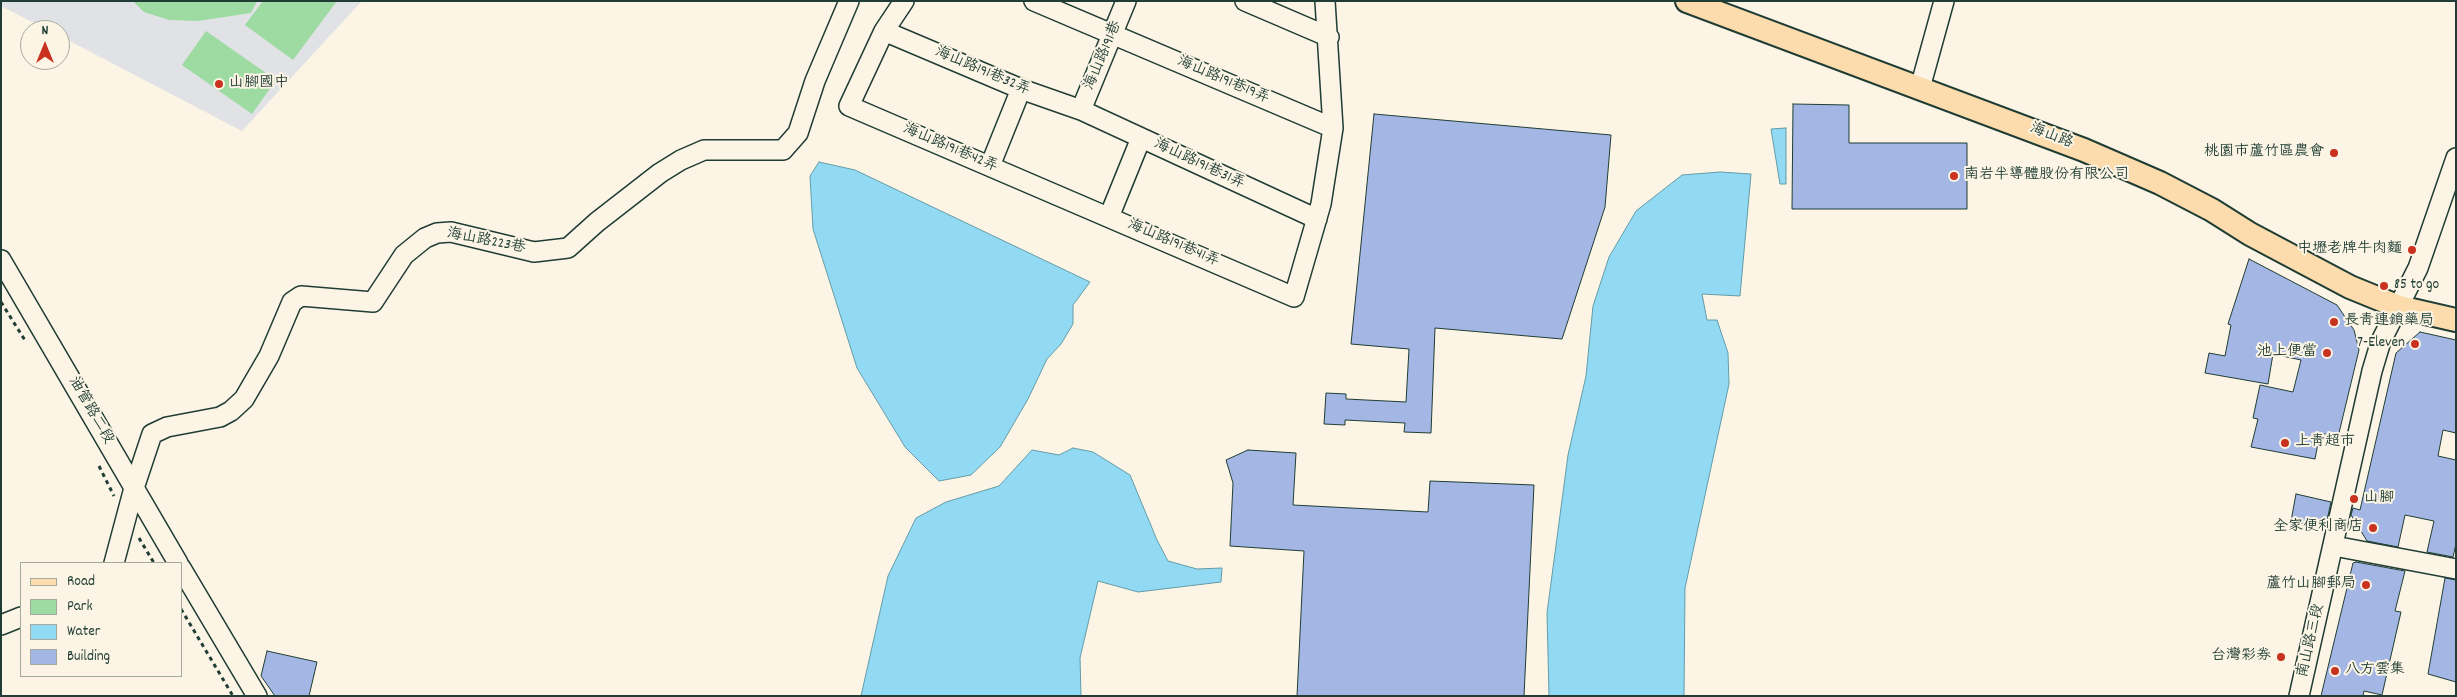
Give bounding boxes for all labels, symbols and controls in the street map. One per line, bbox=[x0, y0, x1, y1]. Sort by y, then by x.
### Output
street label: 海山路191巷 bbox=[1081, 19, 1127, 93]
north arrow bbox=[20, 20, 70, 70]
text: N bbox=[42, 21, 48, 41]
street label: 海山路191巷32弄 bbox=[932, 44, 1032, 100]
street label: 海山路191巷19弄 bbox=[1174, 53, 1272, 109]
place label: 山腳國中 bbox=[229, 75, 289, 93]
marker: 山腳國中 bbox=[213, 78, 225, 90]
street label: 海山路191巷42弄 bbox=[900, 121, 1000, 177]
street label: 海山路 bbox=[2027, 121, 2075, 153]
street label: 海山路191巷31弄 bbox=[1151, 136, 1247, 194]
place label: 桃園市蘆竹區農會 bbox=[2204, 144, 2324, 162]
marker: 桃園市蘆竹區農會 bbox=[2328, 147, 2340, 159]
place label: 南岩半導體股份有限公司 bbox=[1964, 167, 2129, 185]
marker: 南岩半導體股份有限公司 bbox=[1948, 170, 1960, 182]
street label: 海山路191巷41弄 bbox=[1124, 217, 1222, 271]
street label: 海山路223巷 bbox=[445, 226, 527, 258]
place label: 中壢老牌牛肉麵 bbox=[2297, 241, 2402, 259]
marker: 中壢老牌牛肉麵 bbox=[2406, 244, 2418, 256]
place label: 85 to go bbox=[2394, 277, 2439, 295]
marker: 85 to go bbox=[2378, 280, 2390, 292]
place label: 長青連鎖藥局 bbox=[2344, 313, 2434, 331]
marker: 長青連鎖藥局 bbox=[2328, 316, 2340, 328]
place label: 7-Eleven bbox=[2357, 335, 2405, 353]
marker: 7-Eleven bbox=[2409, 338, 2421, 350]
place label: 池上便當 bbox=[2257, 344, 2317, 362]
marker: 池上便當 bbox=[2321, 347, 2333, 359]
street label: 油管路二段 bbox=[63, 374, 117, 448]
place label: 上青超市 bbox=[2295, 434, 2355, 452]
marker: 上青超市 bbox=[2279, 437, 2291, 449]
place label: 山腳 bbox=[2364, 490, 2394, 508]
marker: 山腳 bbox=[2348, 493, 2360, 505]
place label: 全家便利商店 bbox=[2273, 519, 2363, 537]
marker: 全家便利商店 bbox=[2367, 522, 2379, 534]
legend bbox=[20, 562, 182, 677]
text: Road bbox=[67, 571, 95, 593]
place label: 蘆竹山腳郵局 bbox=[2266, 576, 2356, 594]
marker: 蘆竹山腳郵局 bbox=[2360, 579, 2372, 591]
text: Park bbox=[67, 596, 93, 618]
street label: 南山路三段 bbox=[2295, 602, 2329, 680]
text: Water bbox=[67, 621, 100, 643]
text: Building bbox=[67, 646, 110, 668]
place label: 台灣彩券 bbox=[2211, 648, 2271, 666]
marker: 台灣彩券 bbox=[2275, 651, 2287, 663]
place label: 八方雲集 bbox=[2345, 662, 2405, 680]
marker: 八方雲集 bbox=[2329, 665, 2341, 677]

